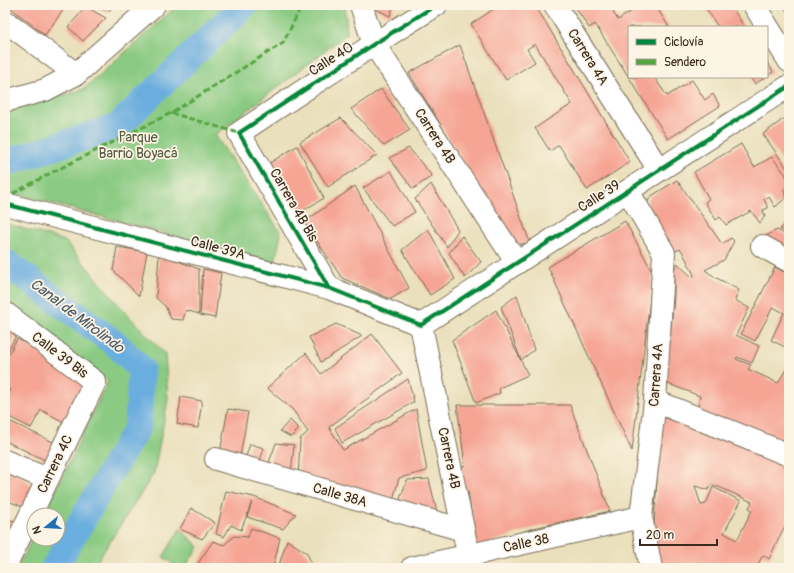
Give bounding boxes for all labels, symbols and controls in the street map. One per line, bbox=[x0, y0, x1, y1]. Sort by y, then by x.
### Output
street label: Carrera 4A bbox=[564, 26, 612, 88]
legend bbox=[628, 26, 768, 78]
text: Ciclovía bbox=[664, 35, 704, 50]
street label: Calle 40 bbox=[306, 38, 356, 80]
text: Sendero bbox=[664, 55, 706, 70]
street label: Carrera 4B bbox=[411, 105, 459, 167]
park label: Parque Barrio Boyacá bbox=[98, 129, 178, 162]
street label: Carrera 4B Bis bbox=[266, 165, 322, 245]
street label: Calle 39 bbox=[575, 176, 623, 216]
street label: Calle 39A bbox=[189, 233, 247, 263]
water label: Canal de Mirolindo bbox=[26, 275, 128, 358]
street label: Calle 39 Bis bbox=[28, 328, 92, 382]
street label: Carrera 4A bbox=[645, 343, 667, 407]
street label: Carrera 4B bbox=[434, 426, 464, 490]
street label: Carrera 4C bbox=[34, 432, 77, 496]
street label: Calle 38A bbox=[311, 479, 369, 511]
north arrow bbox=[26, 507, 66, 547]
scale bar bbox=[640, 521, 717, 547]
text: N bbox=[29, 524, 44, 535]
text: 20 m bbox=[646, 528, 675, 543]
street label: Calle 38 bbox=[501, 530, 551, 556]

